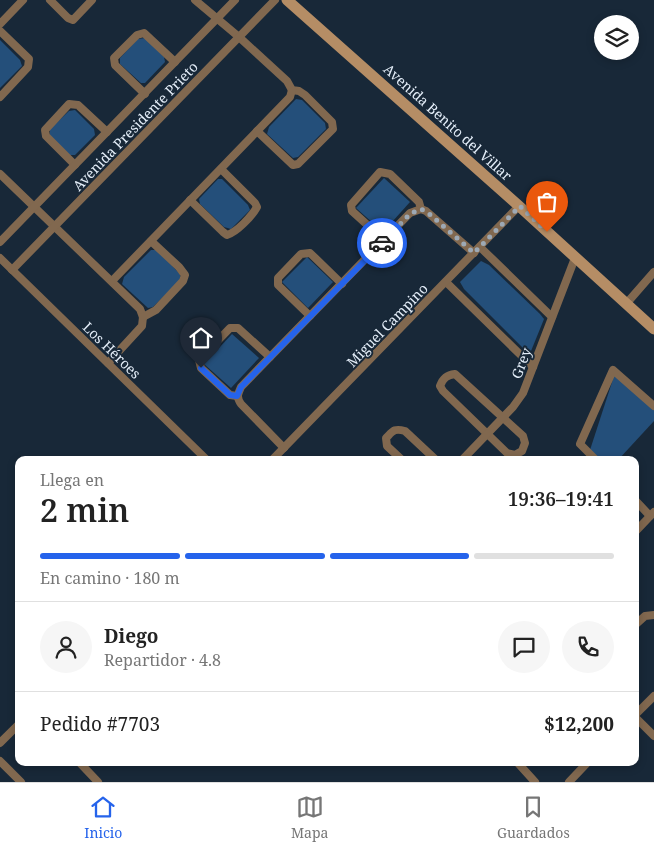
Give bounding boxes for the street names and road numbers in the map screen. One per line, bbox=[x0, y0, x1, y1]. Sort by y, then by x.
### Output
street label: Avenida Presidente Prieto bbox=[68, 57, 202, 195]
street label: Avenida Benito del Villar bbox=[380, 59, 516, 185]
street label: Miguel Campino bbox=[342, 279, 432, 371]
street label: Los Héroes bbox=[79, 318, 145, 382]
street label: Grey bbox=[506, 345, 536, 381]

